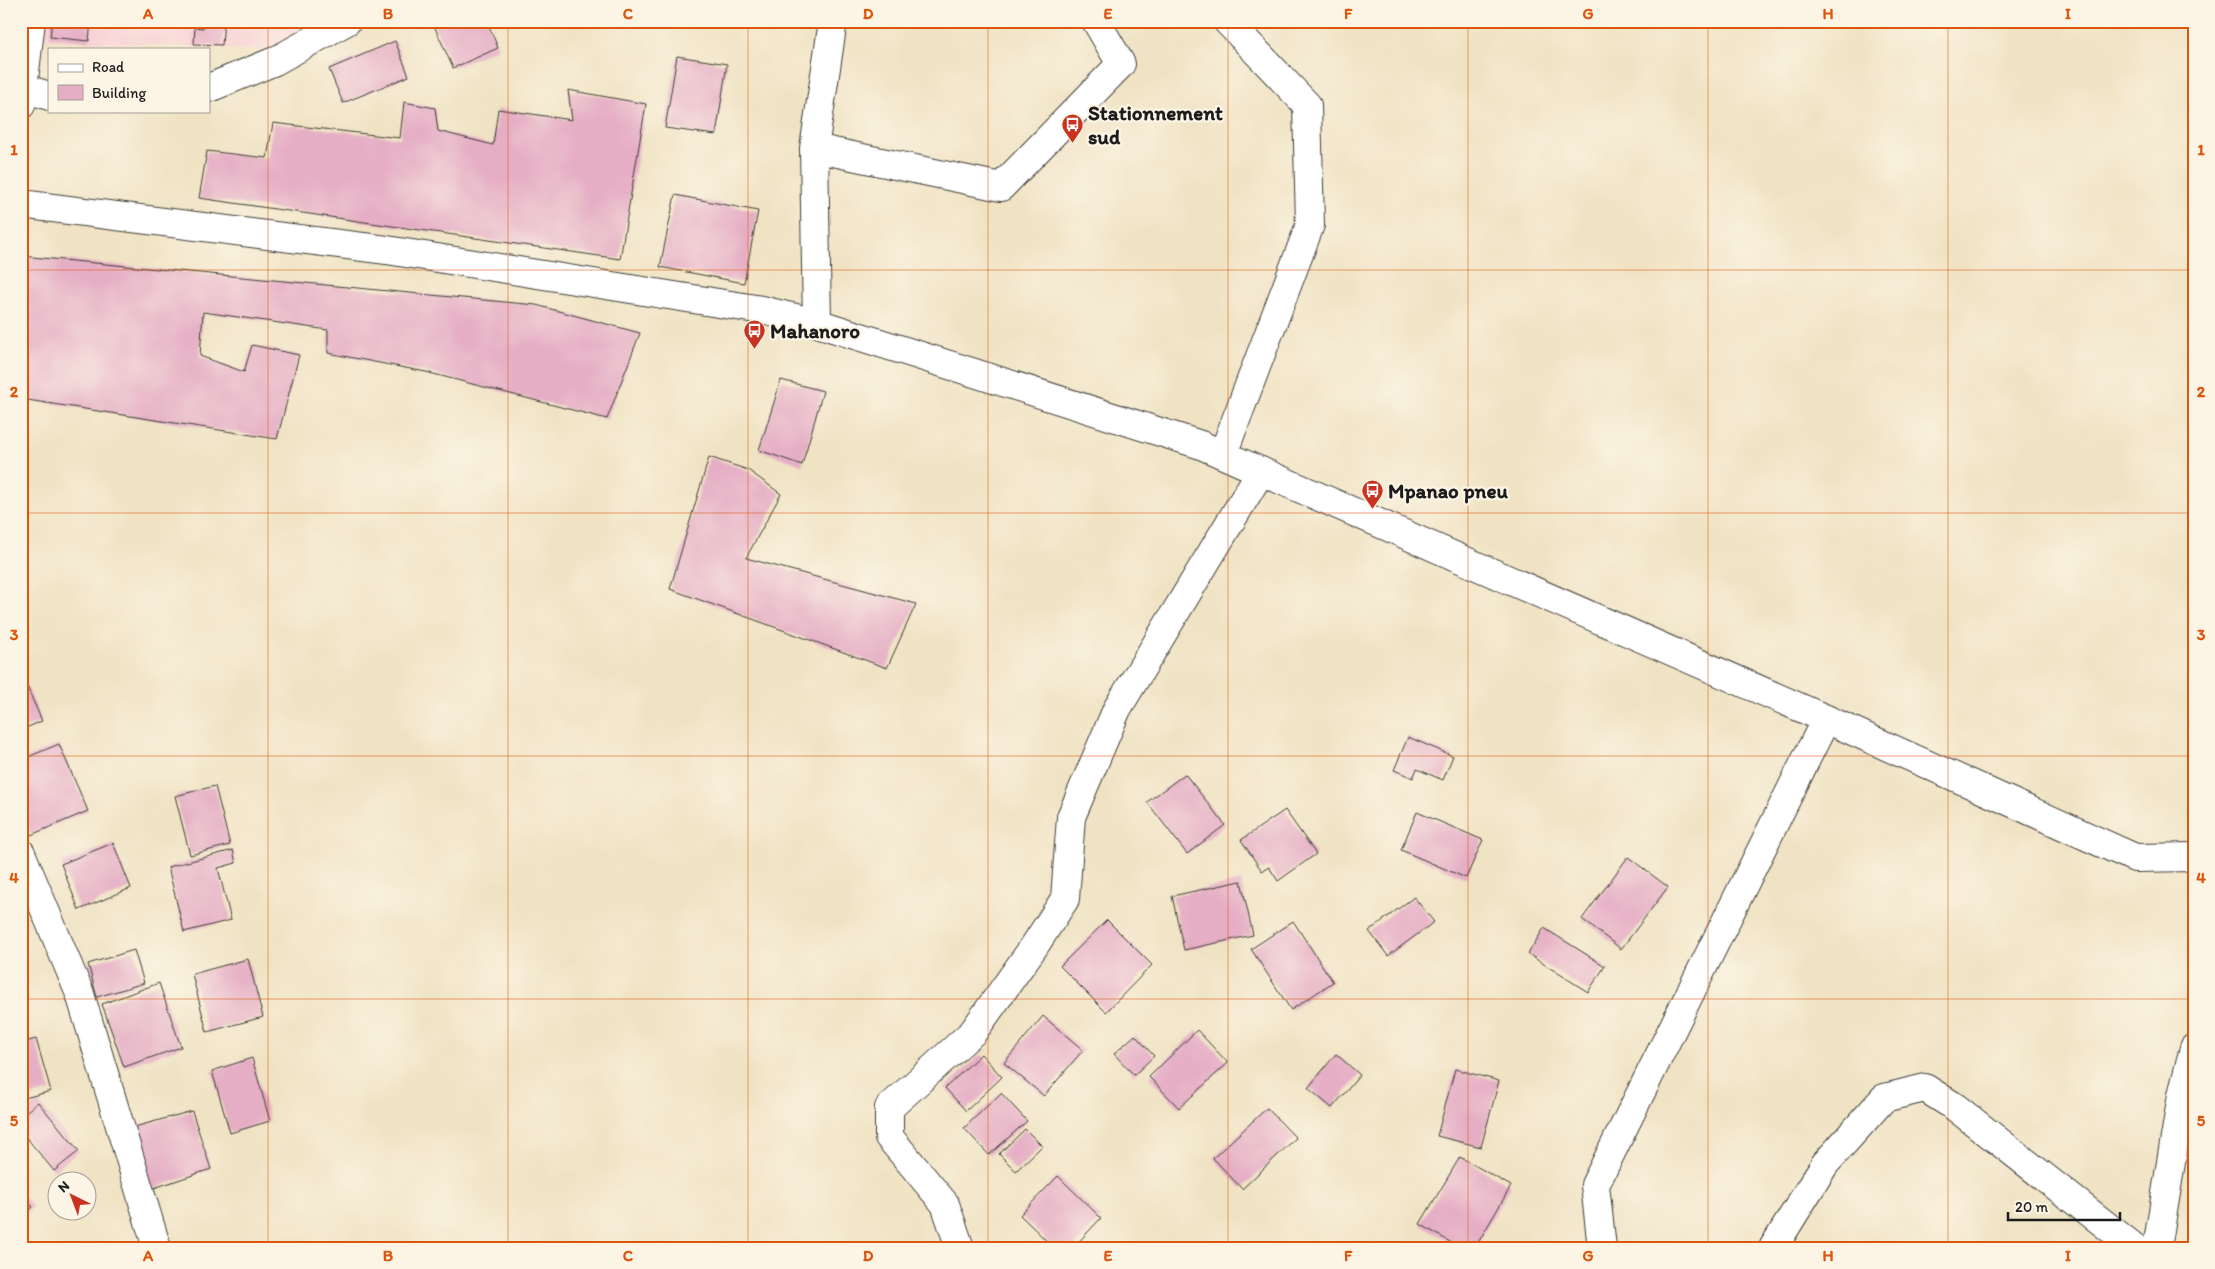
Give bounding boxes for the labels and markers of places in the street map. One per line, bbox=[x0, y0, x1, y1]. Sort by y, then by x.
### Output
place label: Stationnement sud bbox=[1088, 100, 1223, 149]
bus stop icon: Stationnement sud bbox=[1060, 112, 1084, 143]
bus stop icon: Mahanoro bbox=[742, 318, 766, 349]
place label: Mahanoro bbox=[770, 318, 860, 343]
bus stop icon: Mpanao pneu bbox=[1360, 478, 1384, 509]
place label: Mpanao pneu bbox=[1388, 478, 1508, 504]

